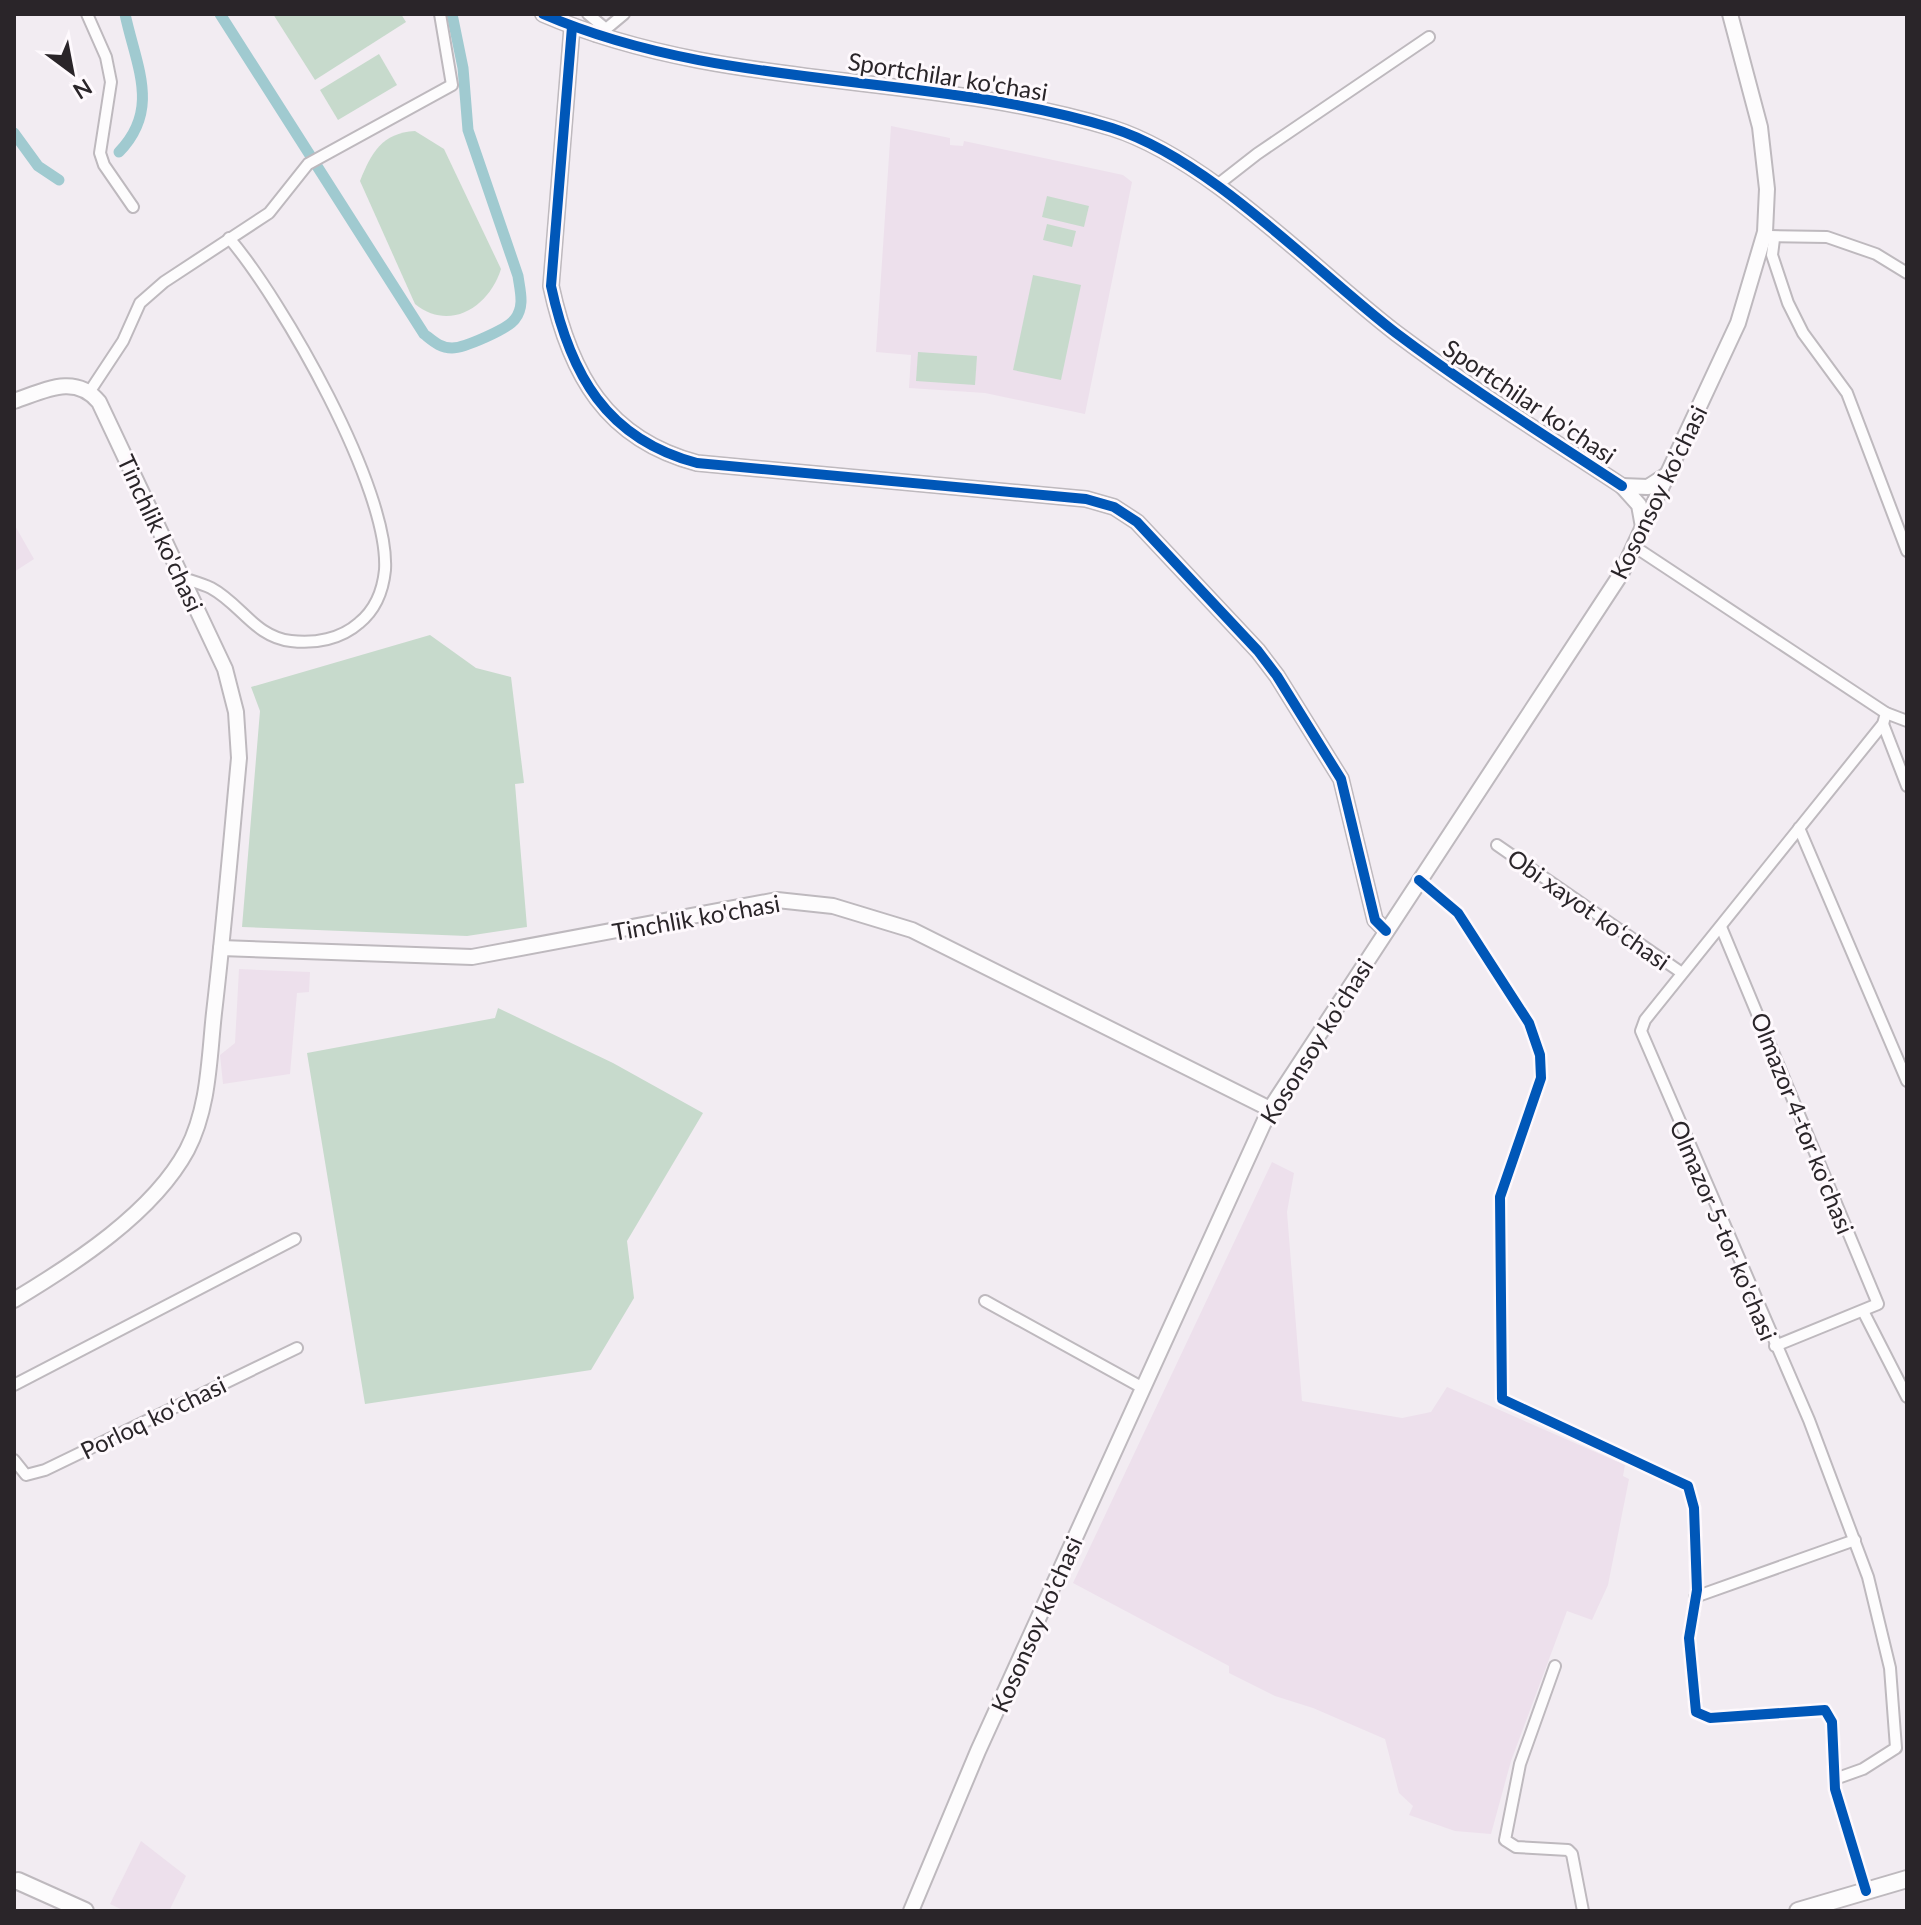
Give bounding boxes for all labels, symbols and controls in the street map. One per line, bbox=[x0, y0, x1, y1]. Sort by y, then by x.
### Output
north arrow bbox=[32, 32, 112, 112]
street label: Sportchilar ko'chasi bbox=[846, 46, 1050, 106]
text: N bbox=[69, 73, 97, 105]
street label: Sportchilar ko'chasi bbox=[1438, 333, 1622, 469]
street label: Kosonsoy ko’chasi bbox=[1603, 401, 1713, 583]
street label: Tinchlik ko'chasi bbox=[112, 450, 210, 616]
street label: Obi xayot koʻchasi bbox=[1502, 842, 1676, 976]
street label: Tinchlik ko'chasi bbox=[610, 888, 782, 946]
street label: Kosonsoy ko’chasi bbox=[1254, 953, 1378, 1129]
street label: Olmazor 4-tor ko'chasi bbox=[1745, 1008, 1861, 1238]
street label: Olmazor 5-tor ko'chasi bbox=[1665, 1116, 1783, 1344]
street label: Porloq koʻchasi bbox=[76, 1369, 230, 1465]
street label: Kosonsoy ko’chasi bbox=[984, 1532, 1088, 1716]

